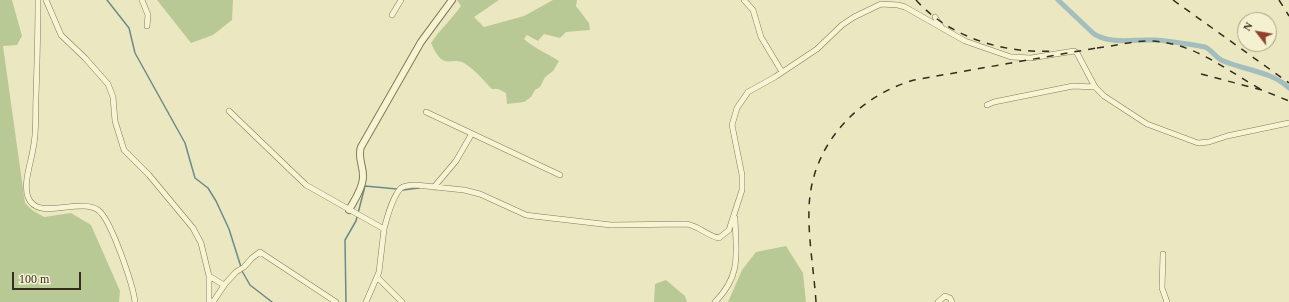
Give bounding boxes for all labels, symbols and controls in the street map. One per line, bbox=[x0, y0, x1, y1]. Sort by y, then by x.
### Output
north arrow bbox=[1237, 12, 1277, 52]
text: N bbox=[1240, 20, 1255, 33]
scale bar bbox=[14, 264, 83, 290]
text: 100 m bbox=[19, 272, 49, 286]

